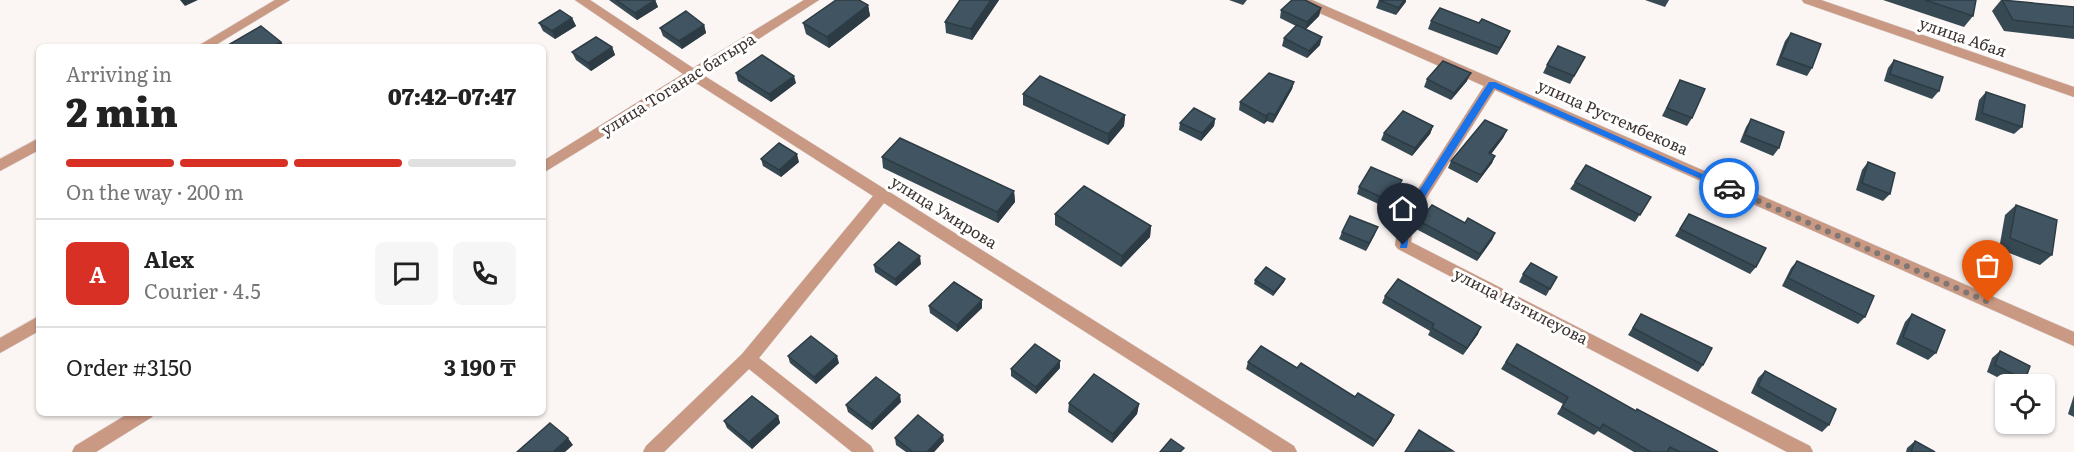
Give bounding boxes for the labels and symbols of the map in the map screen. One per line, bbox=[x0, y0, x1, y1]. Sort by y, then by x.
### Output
street label: улица Абая bbox=[1916, 10, 2010, 62]
street label: улица Тоганас батыра bbox=[596, 26, 760, 141]
street label: улица Рустембекова bbox=[1534, 72, 1693, 160]
courier bbox=[1699, 158, 1759, 218]
street label: улица Умирова bbox=[886, 169, 1003, 254]
pin bbox=[1377, 183, 1428, 245]
pin bbox=[1962, 240, 2013, 302]
street label: улица Изтилеуова bbox=[1450, 261, 1593, 350]

